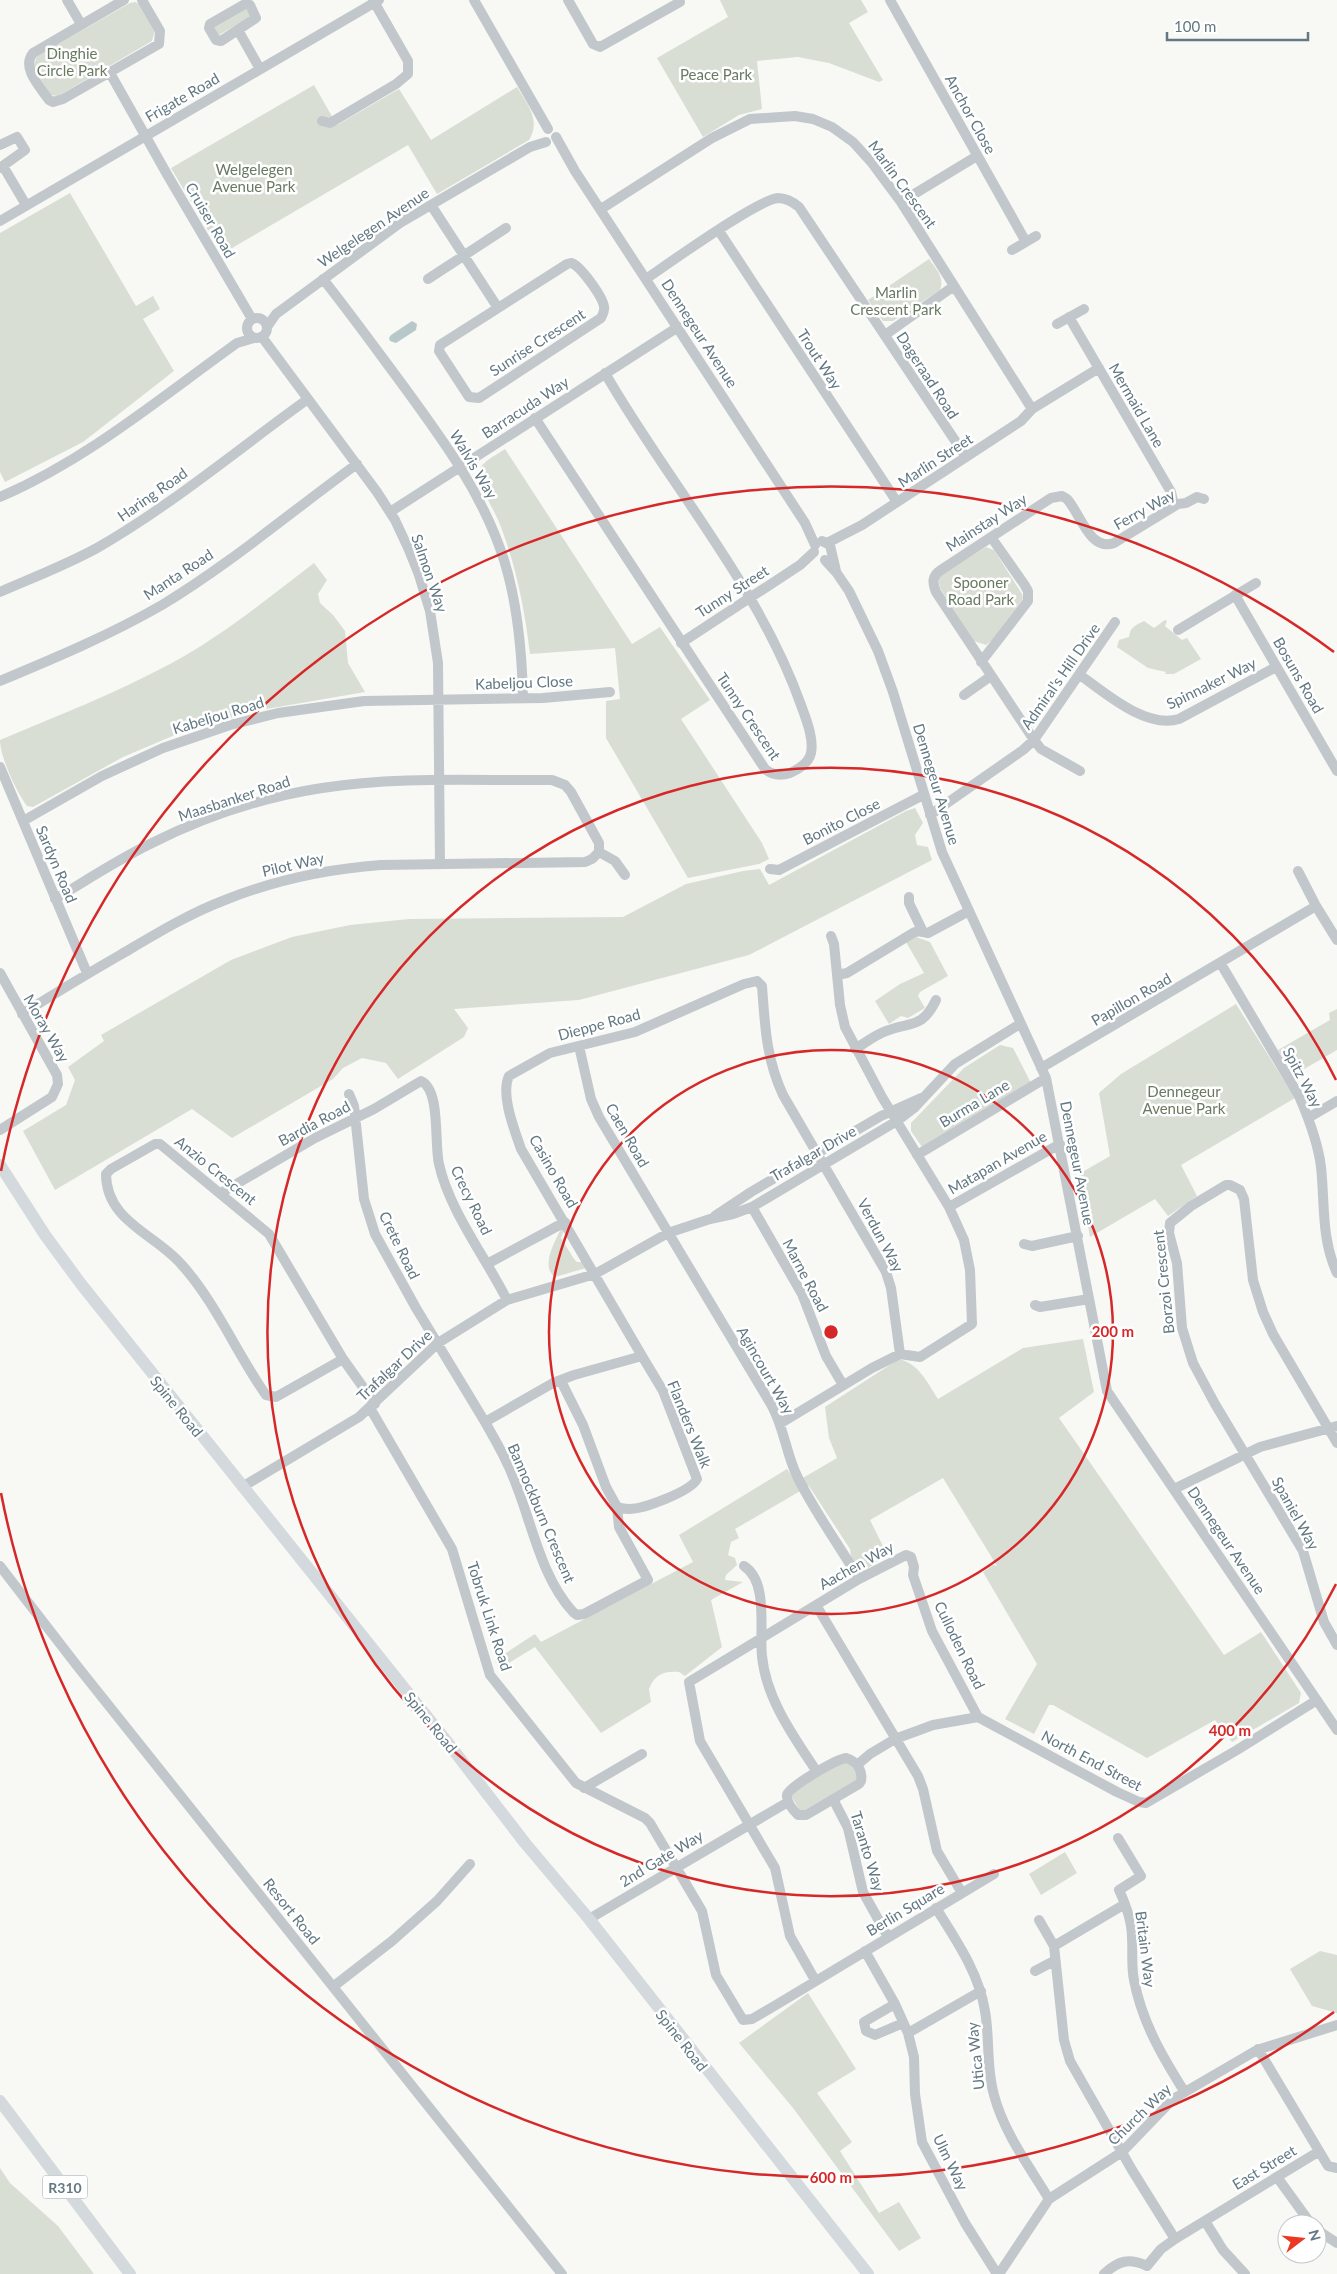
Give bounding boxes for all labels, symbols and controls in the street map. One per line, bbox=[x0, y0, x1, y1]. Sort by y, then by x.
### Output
scale bar bbox=[1167, 10, 1308, 42]
text: 100 m bbox=[1174, 17, 1216, 35]
park label: Dinghie Circle Park bbox=[37, 44, 108, 79]
park label: Peace Park bbox=[680, 65, 752, 83]
street label: Frigate Road bbox=[142, 69, 222, 125]
street label: Anchor Close bbox=[942, 71, 1000, 157]
street label: Marlin Crescent bbox=[865, 137, 941, 232]
park label: Welgelegen Avenue Park bbox=[213, 160, 296, 195]
street label: Cruiser Road bbox=[182, 179, 240, 261]
street label: Welgelegen Avenue bbox=[314, 183, 432, 271]
street label: Dennegeur Avenue bbox=[658, 275, 742, 391]
park label: Marlin Crescent Park bbox=[850, 283, 942, 318]
street label: Sunrise Crescent bbox=[486, 304, 589, 380]
street label: Trout Way bbox=[794, 326, 846, 393]
street label: Dageraad Road bbox=[893, 328, 963, 422]
street label: Mermaid Lane bbox=[1106, 360, 1168, 450]
street label: Barracuda Way bbox=[478, 372, 572, 442]
street label: Walvis Way bbox=[446, 426, 502, 502]
street label: Marlin Street bbox=[894, 429, 976, 491]
street label: Haring Road bbox=[114, 463, 190, 525]
street label: Ferry Way bbox=[1110, 485, 1178, 533]
street label: Mainstay Way bbox=[942, 489, 1030, 555]
street label: Salmon Way bbox=[408, 532, 452, 615]
street label: Manta Road bbox=[140, 545, 216, 603]
street label: Tunny Street bbox=[692, 561, 772, 621]
park label: Spooner Road Park bbox=[948, 573, 1015, 608]
street label: Admiral's Hill Drive bbox=[1017, 619, 1103, 733]
street label: Bosuns Road bbox=[1270, 634, 1328, 716]
street label: Spinnaker Way bbox=[1163, 653, 1259, 713]
street label: Tunny Crescent bbox=[713, 669, 785, 764]
street label: Kabeljou Close bbox=[475, 671, 573, 693]
street label: Kabeljou Road bbox=[170, 693, 266, 737]
street label: Dennegeur Avenue bbox=[910, 721, 964, 847]
street label: Maasbanker Road bbox=[176, 771, 292, 825]
street label: Bonito Close bbox=[799, 794, 883, 848]
street label: Sardyn Road bbox=[33, 823, 81, 905]
street label: Pilot Way bbox=[260, 848, 326, 880]
street label: Papillon Road bbox=[1088, 969, 1174, 1029]
street label: Moray Way bbox=[20, 991, 74, 1065]
street label: Dieppe Road bbox=[556, 1004, 642, 1044]
street label: Spitz Way bbox=[1280, 1044, 1326, 1110]
street label: Burma Lane bbox=[936, 1075, 1012, 1131]
park label: Dennegeur Avenue Park bbox=[1143, 1082, 1226, 1117]
street label: Bardia Road bbox=[275, 1097, 353, 1149]
street label: Dennegeur Avenue bbox=[1057, 1099, 1099, 1227]
street label: Caen Road bbox=[602, 1100, 654, 1170]
street label: Trafalgar Drive bbox=[767, 1121, 859, 1185]
street label: Matapan Avenue bbox=[944, 1126, 1050, 1198]
street label: Casino Road bbox=[526, 1131, 582, 1211]
street label: Anzio Crescent bbox=[172, 1132, 261, 1209]
street label: Crecy Road bbox=[448, 1162, 496, 1238]
street label: Verdun Way bbox=[854, 1195, 908, 1275]
street label: Crete Road bbox=[376, 1208, 424, 1282]
street label: Borzoi Crescent bbox=[1149, 1229, 1177, 1335]
street label: Marne Road bbox=[779, 1235, 833, 1315]
text: 200 m bbox=[1092, 1322, 1134, 1340]
street label: Agincourt Way bbox=[734, 1323, 798, 1417]
centre of rings bbox=[822, 1323, 840, 1341]
street label: Trafalgar Drive bbox=[353, 1326, 435, 1404]
street label: Spine Road bbox=[147, 1372, 207, 1440]
street label: Flanders Walk bbox=[664, 1378, 716, 1471]
street label: Bannockburn Crescent bbox=[504, 1441, 580, 1586]
street label: Spaniel Way bbox=[1269, 1473, 1324, 1553]
street label: Dennegeur Avenue bbox=[1184, 1483, 1270, 1597]
street label: Aachen Way bbox=[815, 1537, 897, 1593]
street label: Tobruk Link Road bbox=[464, 1559, 516, 1673]
street label: Culloden Road bbox=[931, 1598, 989, 1692]
street label: Spine Road bbox=[401, 1688, 461, 1756]
text: 400 m bbox=[1209, 1721, 1251, 1739]
street label: North End Street bbox=[1039, 1726, 1146, 1794]
street label: Taranto Way bbox=[847, 1809, 889, 1893]
street label: 2nd Gate Way bbox=[616, 1826, 706, 1890]
street label: Resort Road bbox=[260, 1874, 324, 1948]
street label: Berlin Square bbox=[863, 1879, 947, 1939]
street label: Britain Way bbox=[1132, 1910, 1160, 1988]
street label: Spine Road bbox=[652, 2006, 712, 2074]
street label: Utica Way bbox=[962, 2021, 988, 2091]
street label: Church Way bbox=[1104, 2079, 1174, 2149]
street label: Ulm Way bbox=[930, 2131, 972, 2193]
street label: East Street bbox=[1229, 2141, 1300, 2193]
text: 600 m bbox=[810, 2168, 852, 2186]
road number: R310 bbox=[42, 2176, 88, 2198]
north arrow bbox=[1277, 2214, 1327, 2264]
text: N bbox=[1305, 2228, 1325, 2243]

